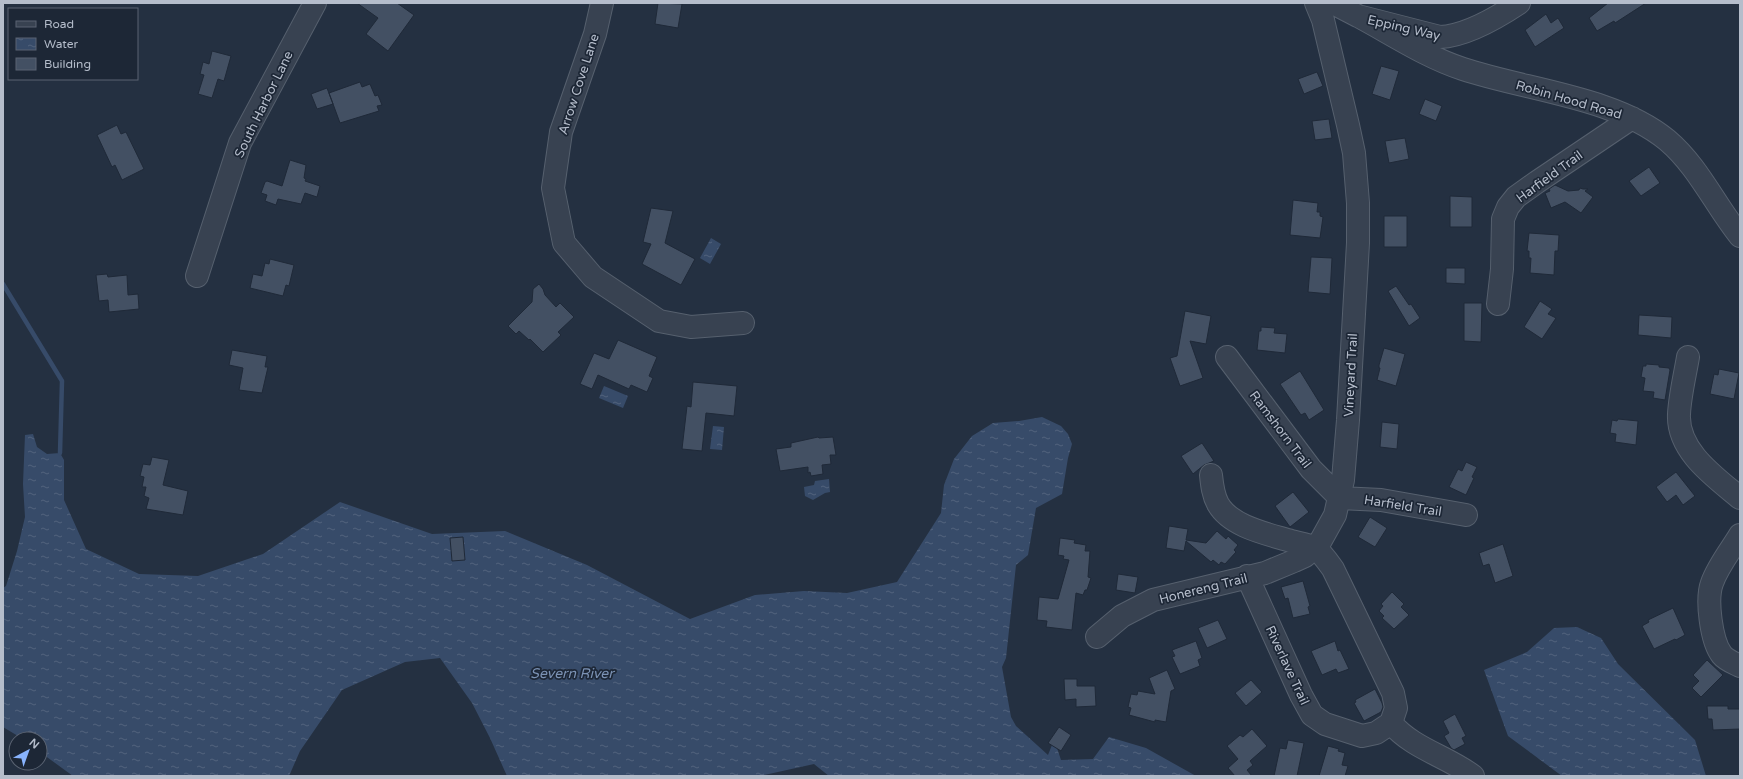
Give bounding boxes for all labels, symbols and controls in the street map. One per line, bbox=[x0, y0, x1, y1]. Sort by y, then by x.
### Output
legend bbox=[8, 8, 138, 80]
street label: Epping Way bbox=[1366, 12, 1442, 44]
text: Road bbox=[44, 17, 74, 31]
street label: Arrow Cove Lane bbox=[555, 32, 603, 137]
text: Water bbox=[44, 37, 79, 51]
street label: South Harbor Lane bbox=[231, 48, 297, 160]
text: Building bbox=[44, 57, 91, 71]
street label: Robin Hood Road bbox=[1514, 77, 1624, 123]
street label: Harfield Trail bbox=[1513, 147, 1586, 206]
street label: Vineyard Trail bbox=[1341, 333, 1361, 417]
street label: Ramshorn Trail bbox=[1246, 388, 1314, 471]
street label: Harfield Trail bbox=[1363, 492, 1443, 520]
street label: Honereng Trail bbox=[1157, 570, 1249, 608]
street label: Riverlave Trail bbox=[1262, 623, 1312, 708]
water label: Severn River bbox=[530, 665, 615, 682]
north arrow bbox=[8, 731, 48, 771]
text: N bbox=[27, 736, 42, 752]

